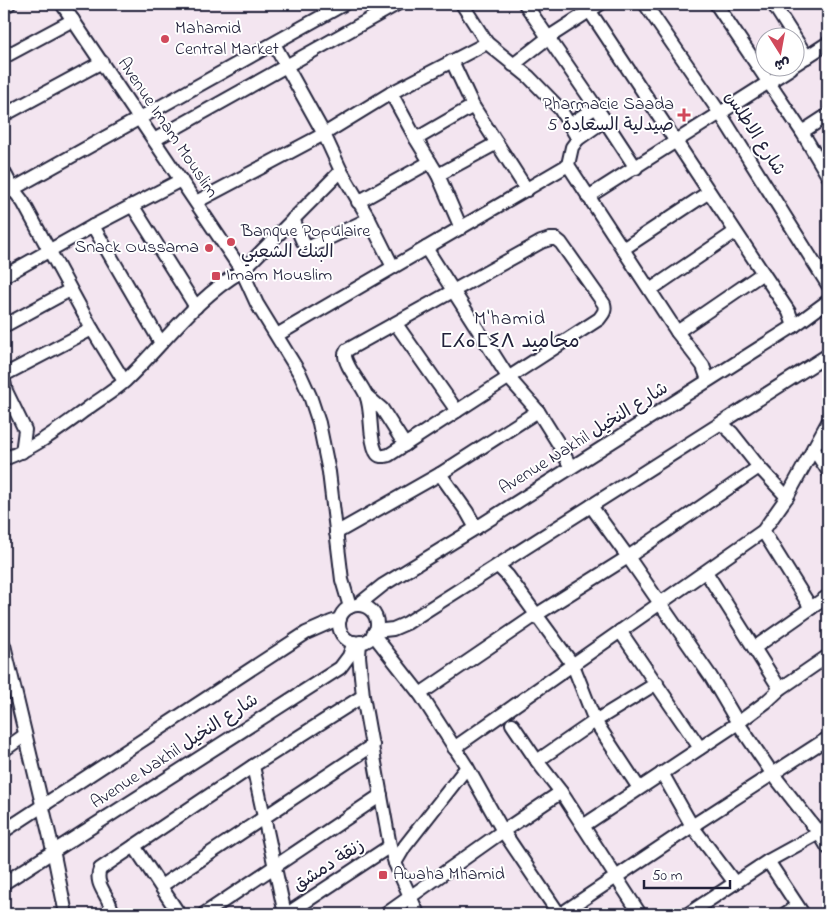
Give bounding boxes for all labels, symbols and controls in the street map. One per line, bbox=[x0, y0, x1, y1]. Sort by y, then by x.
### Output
place label: Mahamid Central Market bbox=[175, 16, 279, 63]
north arrow bbox=[754, 28, 804, 78]
marker: Mahamid Central Market bbox=[159, 33, 171, 45]
street label: Avenue Imam Mouslim bbox=[110, 52, 224, 204]
text: ش bbox=[773, 52, 792, 75]
street label: شارع الاطلس bbox=[717, 87, 791, 181]
place label: Pharmacie Saada 5 صيدلية السعادة bbox=[542, 92, 674, 139]
marker: Pharmacie Saada 5 صيدلية السعادة bbox=[678, 109, 690, 121]
place label: Banque Populaire البنك الشعبي bbox=[240, 219, 371, 267]
place label: Snack Oussama bbox=[75, 235, 199, 261]
marker: Banque Populaire البنك الشعبي bbox=[225, 236, 237, 248]
marker: Snack Oussama bbox=[203, 242, 215, 254]
place label: Imam Mouslim bbox=[226, 263, 332, 289]
marker: Imam Mouslim bbox=[210, 270, 222, 282]
district label: M'hamid ⵎⵃⴰⵎⵉⴷ محاميد bbox=[440, 305, 580, 357]
street label: Avenue Nakhil شارع النخيل bbox=[494, 376, 674, 502]
street label: Avenue Nakhil شارع النخيل bbox=[86, 688, 264, 816]
street label: زنقة دمشق bbox=[288, 833, 370, 899]
scale bar bbox=[644, 858, 731, 890]
place label: Awaha Mhamid bbox=[393, 862, 505, 888]
text: 50 m bbox=[652, 865, 683, 887]
marker: Awaha Mhamid bbox=[377, 869, 389, 881]

